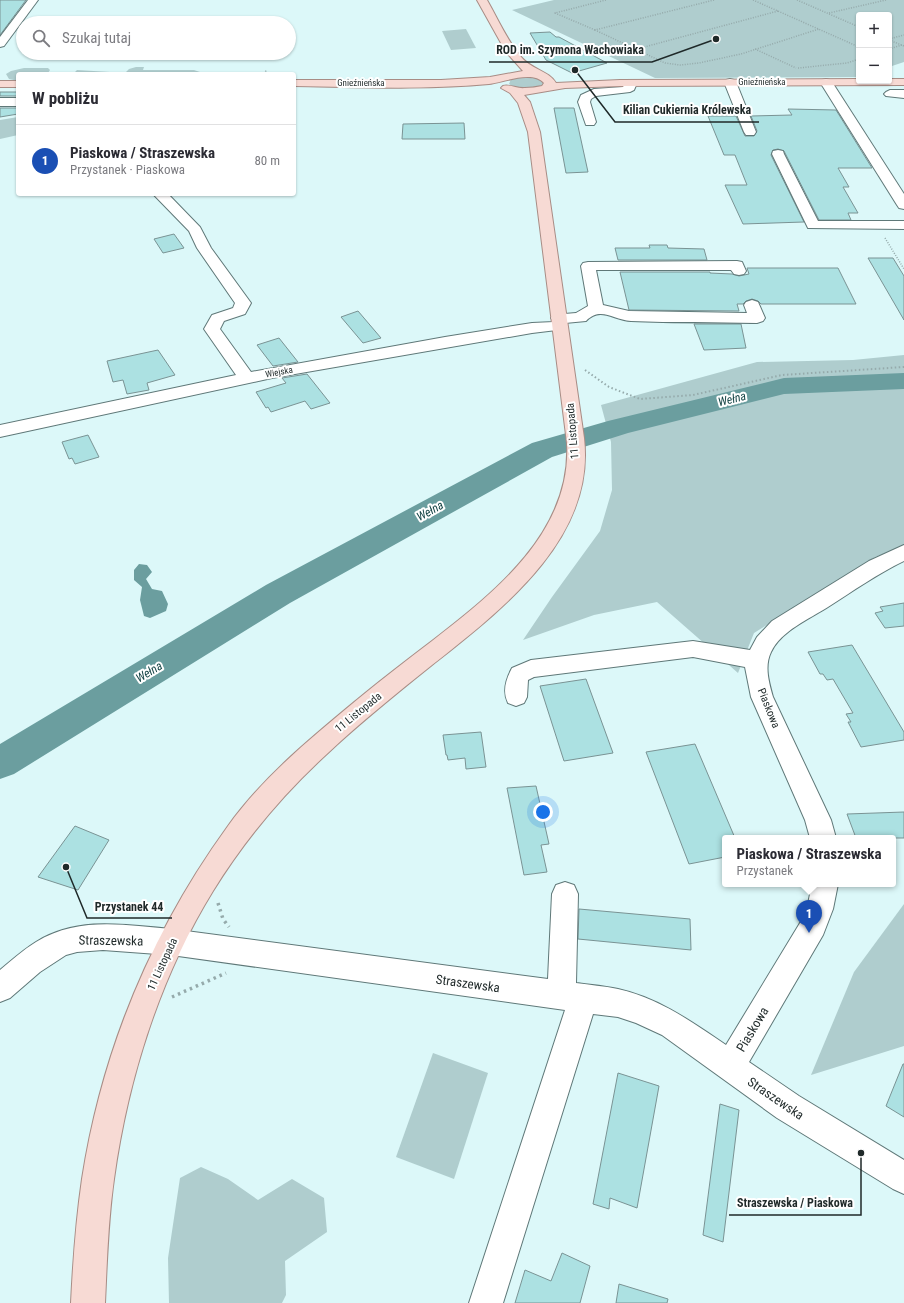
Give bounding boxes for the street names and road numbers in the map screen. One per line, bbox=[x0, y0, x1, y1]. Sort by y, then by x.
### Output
street label: Gnieźnieńska bbox=[738, 77, 786, 87]
street label: Gnieźnieńska bbox=[337, 78, 385, 88]
street label: Wiejska bbox=[264, 364, 294, 380]
street label: 11 Listopada bbox=[564, 402, 581, 460]
street label: Piaskowa bbox=[755, 686, 782, 730]
street label: 11 Listopada bbox=[332, 690, 384, 735]
street label: Straszewska bbox=[79, 932, 143, 949]
street label: 11 Listopada bbox=[145, 936, 180, 992]
street label: Straszewska bbox=[435, 972, 501, 995]
street label: Piaskowa bbox=[733, 1004, 772, 1054]
street label: Straszewska bbox=[745, 1074, 807, 1123]

